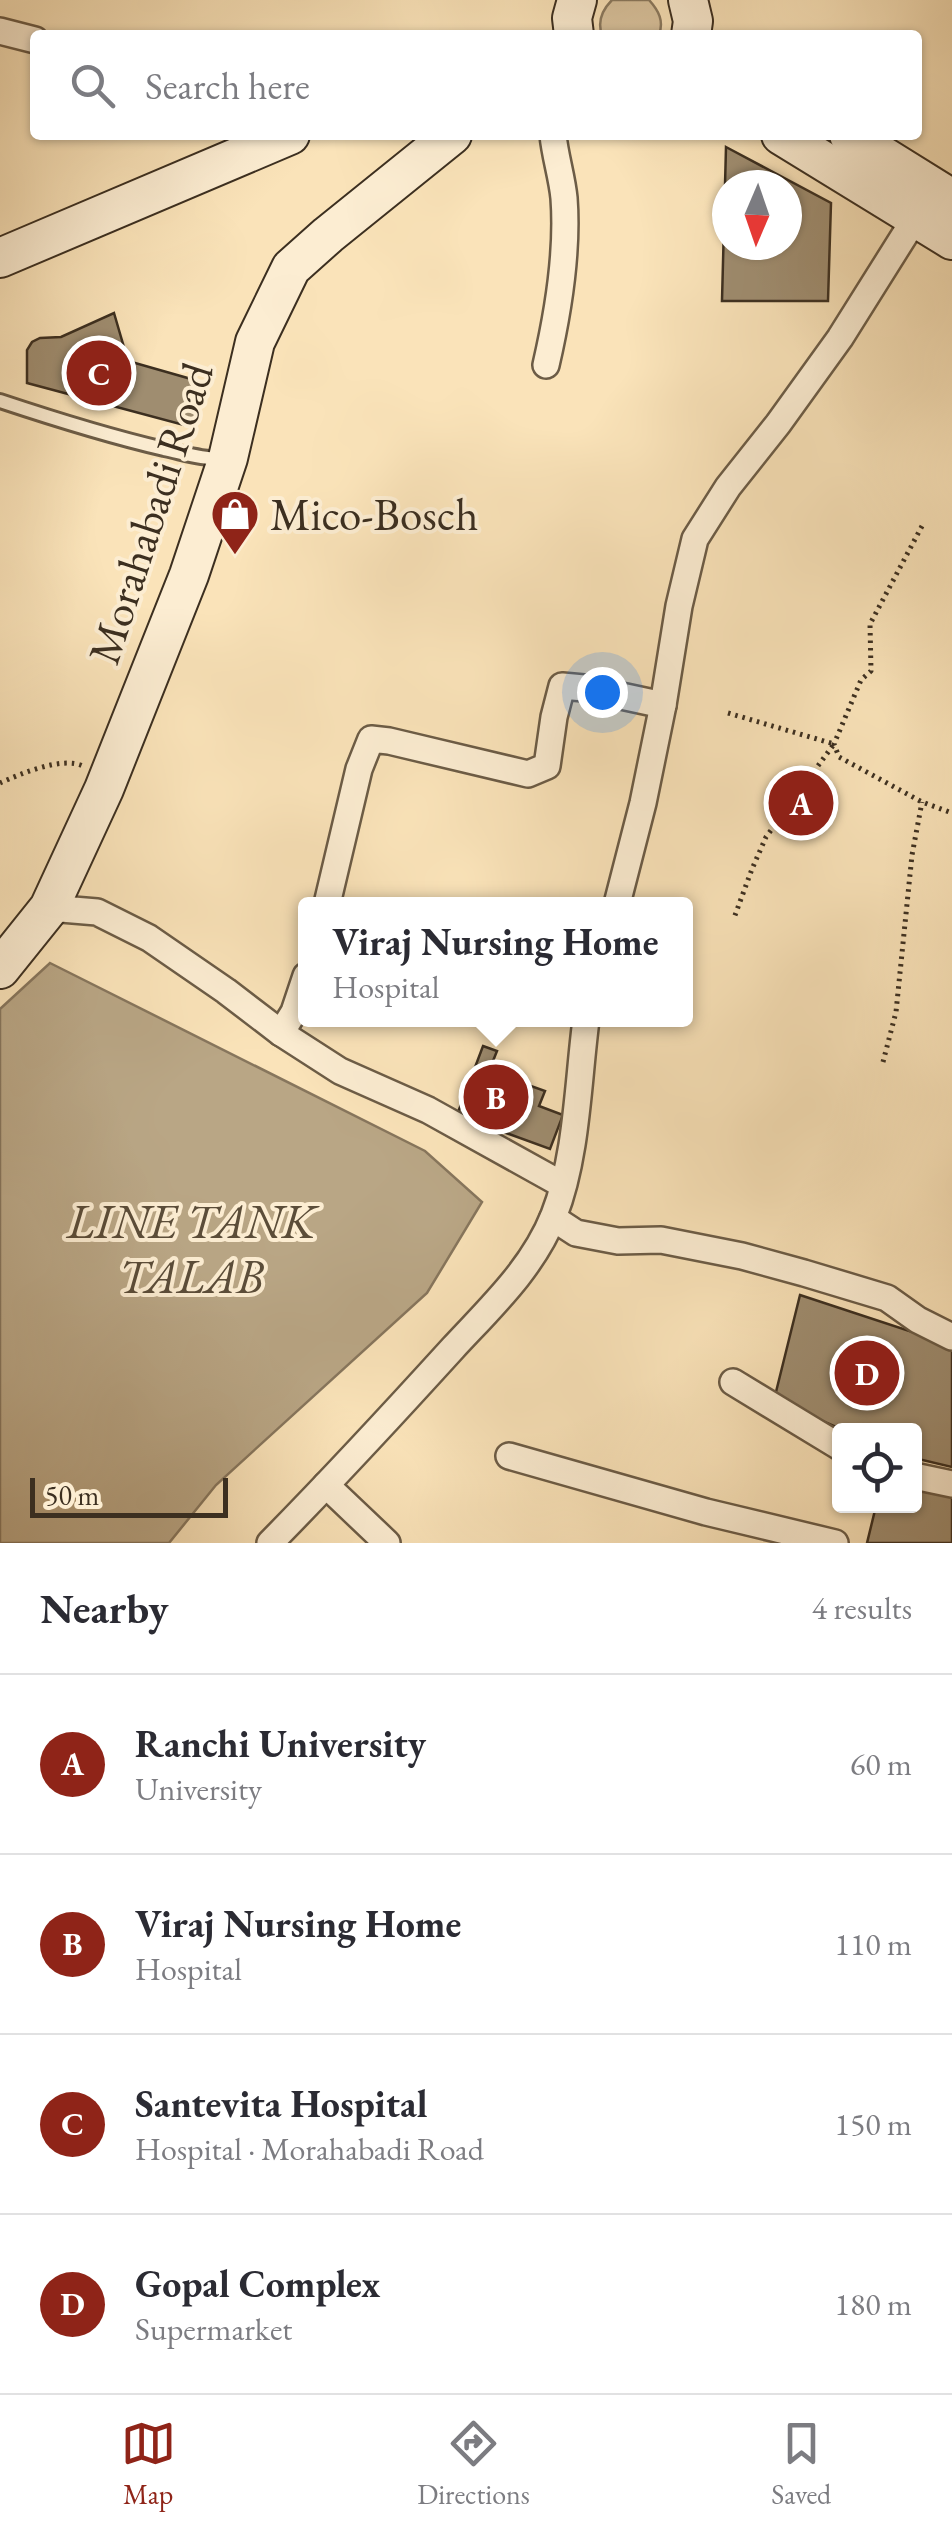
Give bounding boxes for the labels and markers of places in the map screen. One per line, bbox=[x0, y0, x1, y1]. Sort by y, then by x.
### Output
pin: C bbox=[66, 336, 132, 410]
place label: Mico-Bosch bbox=[270, 485, 478, 543]
shop icon: Mico-Bosch bbox=[209, 488, 261, 556]
pin: A bbox=[768, 766, 834, 840]
pin: B bbox=[464, 1060, 528, 1134]
pin: D bbox=[834, 1336, 900, 1410]

